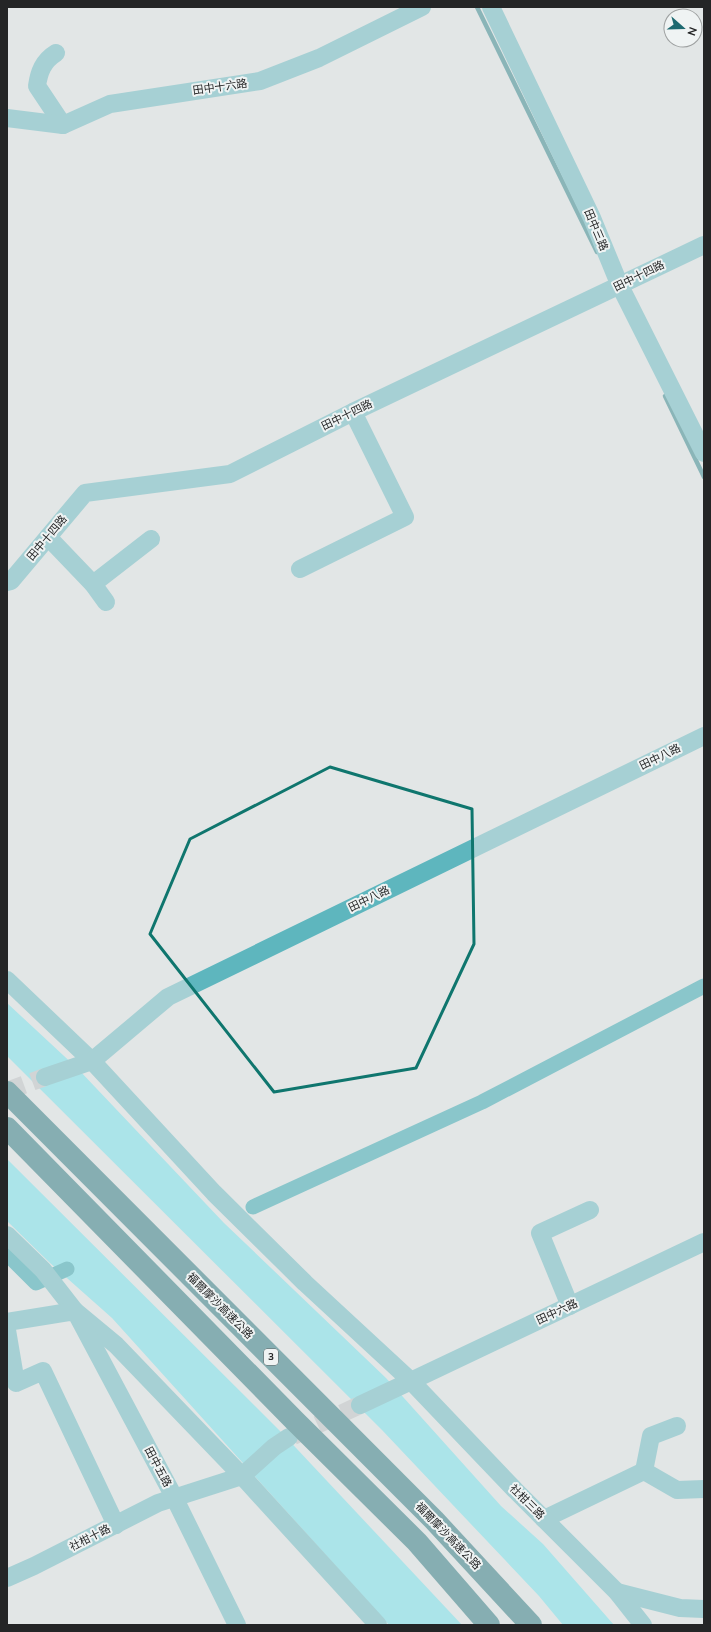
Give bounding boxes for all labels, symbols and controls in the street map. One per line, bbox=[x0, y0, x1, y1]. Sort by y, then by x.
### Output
north arrow bbox=[663, 8, 703, 48]
text: N bbox=[683, 25, 700, 38]
street label: 田中十六路 bbox=[192, 76, 248, 98]
street label: 田中三路 bbox=[581, 207, 611, 253]
street label: 田中十四路 bbox=[611, 257, 667, 295]
street label: 田中十四路 bbox=[319, 396, 375, 434]
street label: 田中十四路 bbox=[24, 512, 70, 564]
street label: 田中八路 bbox=[637, 741, 683, 773]
street label: 田中八路 bbox=[346, 883, 392, 915]
street label: 福爾摩沙高速公路 bbox=[184, 1270, 256, 1342]
street label: 田中六路 bbox=[534, 1296, 580, 1328]
road number: 3 bbox=[264, 1349, 278, 1365]
street label: 田中五路 bbox=[141, 1444, 175, 1490]
street label: 社柑三路 bbox=[506, 1481, 548, 1523]
street label: 福爾摩沙高速公路 bbox=[412, 1499, 484, 1573]
street label: 社柑十路 bbox=[67, 1521, 113, 1555]

